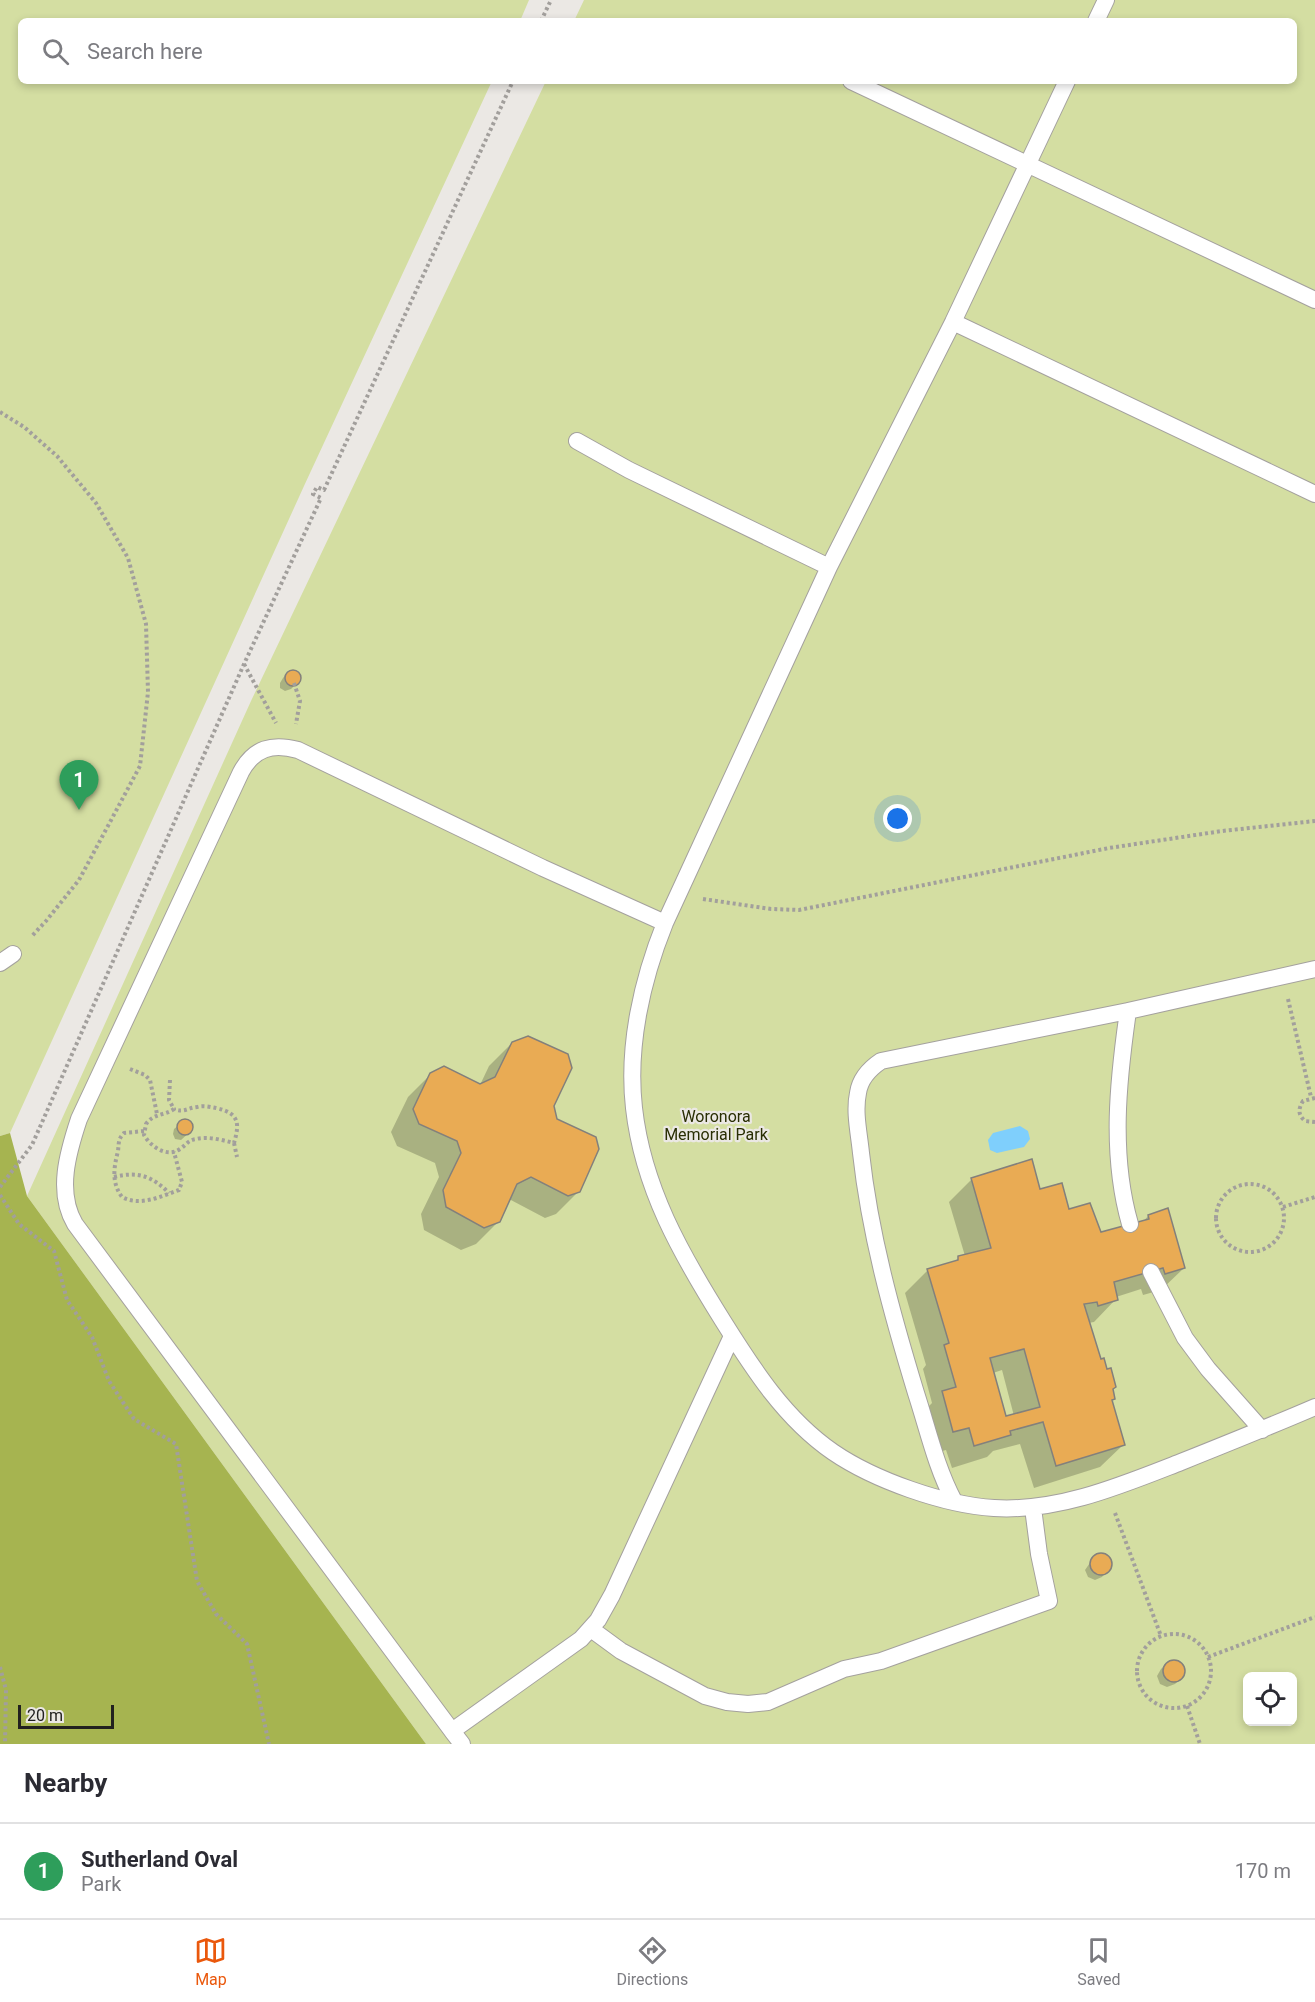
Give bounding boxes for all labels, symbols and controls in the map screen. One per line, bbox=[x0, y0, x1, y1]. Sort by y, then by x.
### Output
search box bbox=[18, 18, 1297, 84]
icon: search bbox=[39, 35, 72, 68]
text: Search here bbox=[87, 39, 203, 64]
pin: 1 bbox=[60, 760, 98, 810]
your location bbox=[883, 804, 912, 833]
park label: Woronora Memorial Park bbox=[664, 1107, 769, 1144]
map controls bbox=[1243, 1672, 1297, 1726]
button: locate bbox=[1243, 1672, 1297, 1726]
scale bar bbox=[18, 1702, 114, 1730]
text: 20 m bbox=[27, 1706, 63, 1725]
text: Nearby bbox=[24, 1768, 107, 1798]
text: Sutherland Oval bbox=[81, 1847, 238, 1872]
text: 1 bbox=[38, 1859, 49, 1883]
text: 170 m bbox=[1235, 1859, 1291, 1883]
text: Park bbox=[81, 1872, 121, 1896]
tab: Map bbox=[194, 1934, 227, 1989]
tab: Directions bbox=[616, 1934, 688, 1989]
tab: Saved bbox=[1077, 1934, 1121, 1989]

